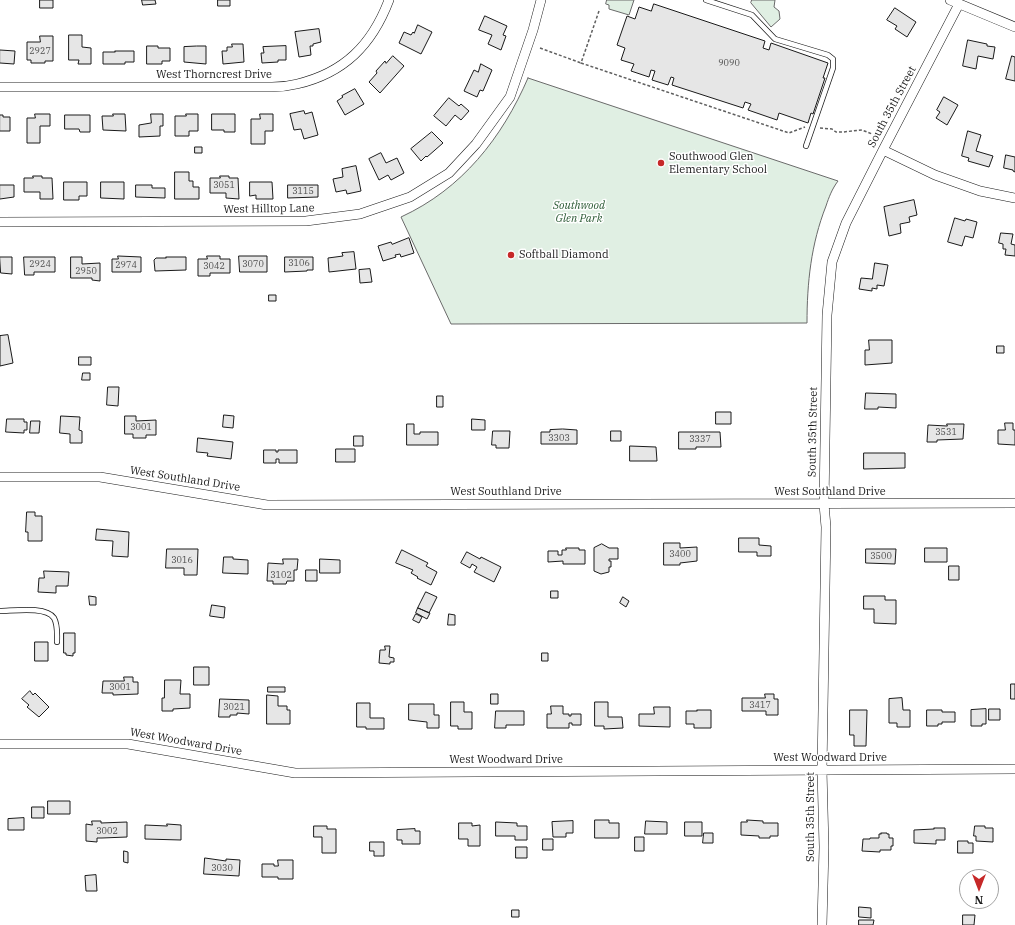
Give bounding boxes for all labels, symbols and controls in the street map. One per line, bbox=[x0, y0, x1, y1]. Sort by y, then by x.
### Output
house number: 2927 bbox=[29, 46, 51, 56]
house number: 9090 bbox=[718, 58, 740, 68]
street label: South 35th Street bbox=[865, 64, 919, 150]
street label: West Thorncrest Drive bbox=[156, 68, 272, 82]
place label: Southwood Glen Elementary School bbox=[669, 150, 767, 176]
marker: Southwood Glen Elementary School bbox=[656, 158, 666, 168]
house number: 3051 bbox=[213, 180, 235, 190]
house number: 3115 bbox=[292, 186, 314, 196]
park label: Southwood Glen Park bbox=[553, 199, 605, 225]
street label: West Hilltop Lane bbox=[223, 202, 315, 216]
place label: Softball Diamond bbox=[519, 248, 609, 262]
marker: Softball Diamond bbox=[506, 250, 516, 260]
house number: 3106 bbox=[288, 258, 310, 268]
house number: 2924 bbox=[29, 259, 51, 269]
house number: 3070 bbox=[242, 259, 264, 269]
house number: 2974 bbox=[115, 260, 137, 270]
house number: 3042 bbox=[203, 261, 225, 271]
house number: 2950 bbox=[75, 266, 97, 276]
street label: South 35th Street bbox=[806, 387, 820, 477]
house number: 3001 bbox=[130, 422, 152, 432]
house number: 3531 bbox=[935, 427, 957, 437]
house number: 3303 bbox=[548, 433, 570, 443]
house number: 3337 bbox=[689, 434, 711, 444]
street label: West Southland Drive bbox=[129, 464, 241, 494]
street label: West Southland Drive bbox=[450, 485, 562, 499]
street label: West Southland Drive bbox=[774, 485, 886, 499]
house number: 3400 bbox=[669, 549, 691, 559]
house number: 3500 bbox=[870, 551, 892, 561]
house number: 3016 bbox=[171, 555, 193, 565]
house number: 3102 bbox=[270, 570, 292, 580]
house number: 3001 bbox=[109, 682, 131, 692]
house number: 3417 bbox=[749, 700, 771, 710]
house number: 3021 bbox=[223, 702, 245, 712]
street label: West Woodward Drive bbox=[129, 726, 243, 758]
street label: West Woodward Drive bbox=[773, 751, 887, 765]
street label: West Woodward Drive bbox=[449, 753, 563, 767]
street label: South 35th Street bbox=[804, 772, 818, 862]
house number: 3002 bbox=[96, 826, 118, 836]
house number: 3030 bbox=[211, 863, 233, 873]
north arrow bbox=[959, 869, 999, 909]
text: N bbox=[975, 893, 983, 907]

